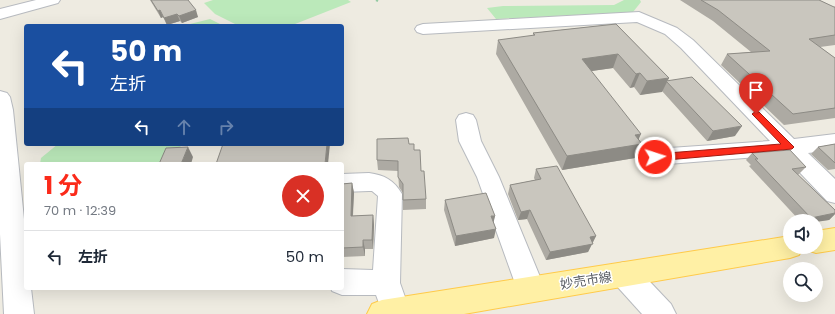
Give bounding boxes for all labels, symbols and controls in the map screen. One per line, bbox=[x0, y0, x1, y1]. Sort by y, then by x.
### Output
text: 50 m bbox=[110, 32, 182, 71]
icon: left bbox=[44, 40, 96, 92]
text: 左折 bbox=[110, 71, 146, 96]
pin bbox=[739, 73, 773, 114]
icon: arrive bbox=[745, 79, 767, 101]
icon: left bbox=[131, 116, 153, 138]
icon: ahead bbox=[173, 116, 195, 138]
icon: right bbox=[215, 116, 237, 138]
position arrow bbox=[634, 136, 676, 178]
text: 1 分 bbox=[44, 169, 82, 202]
button: close bbox=[282, 175, 324, 217]
text: 70 m · 12:39 bbox=[44, 201, 116, 220]
map controls bbox=[783, 214, 823, 302]
button: sound bbox=[783, 214, 823, 254]
icon: left bbox=[44, 246, 66, 268]
text: 左折 bbox=[78, 246, 108, 267]
text: 50 m bbox=[286, 246, 324, 267]
button: search bbox=[783, 262, 823, 302]
street label: 妙売市線 bbox=[559, 267, 613, 294]

